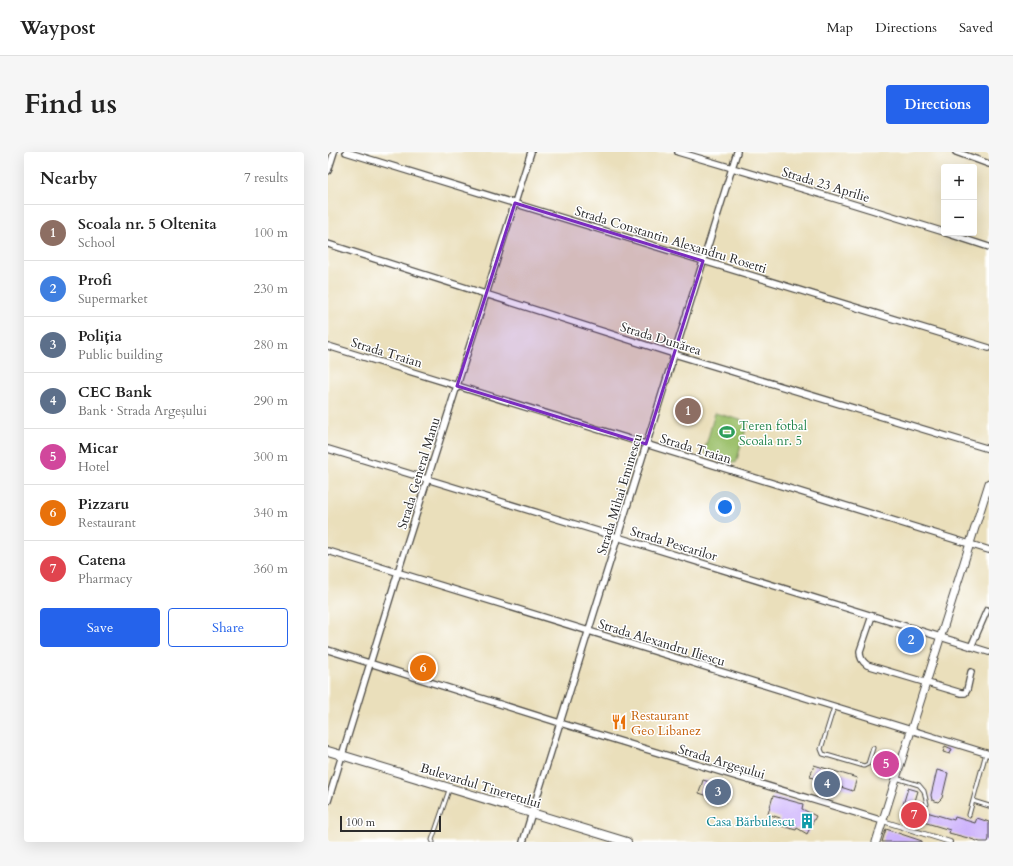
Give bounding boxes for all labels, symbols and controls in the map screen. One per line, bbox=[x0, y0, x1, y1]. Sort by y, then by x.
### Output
text: Waypost bbox=[20, 15, 95, 41]
text: Map bbox=[827, 18, 853, 37]
text: Directions bbox=[875, 18, 937, 37]
text: Saved bbox=[959, 18, 993, 37]
text: Find us bbox=[24, 85, 117, 123]
button: Directions bbox=[886, 85, 989, 124]
street label: Strada 23 Aprilie bbox=[779, 163, 872, 207]
map controls bbox=[941, 164, 977, 236]
button: + bbox=[941, 164, 977, 200]
text: Nearby bbox=[40, 167, 97, 190]
text: 7 results bbox=[244, 169, 288, 187]
button: − bbox=[941, 200, 977, 236]
street label: Strada Constantin Alexandru Rosetti bbox=[573, 202, 769, 278]
text: Scoala nr. 5 Oltenita bbox=[78, 214, 217, 234]
text: 1 bbox=[50, 224, 56, 242]
text: 100 m bbox=[254, 224, 288, 242]
text: School bbox=[78, 234, 115, 252]
text: Profi bbox=[78, 270, 112, 290]
text: 2 bbox=[50, 280, 56, 298]
text: 230 m bbox=[254, 280, 288, 298]
text: Supermarket bbox=[78, 290, 148, 308]
street label: Strada Dunărea bbox=[618, 318, 704, 360]
text: Poliția bbox=[78, 326, 122, 346]
street label: Strada Traian bbox=[349, 334, 425, 372]
text: 3 bbox=[50, 336, 56, 354]
text: 280 m bbox=[254, 336, 288, 354]
text: Public building bbox=[78, 346, 163, 364]
text: CEC Bank bbox=[78, 382, 152, 402]
text: 4 bbox=[50, 392, 56, 410]
text: 290 m bbox=[254, 392, 288, 410]
pin: 1 bbox=[675, 396, 701, 426]
text: Bank · Strada Argeșului bbox=[78, 402, 207, 420]
street label: Strada General Manu bbox=[393, 415, 445, 531]
place label: Teren fotbal Scoala nr. 5 bbox=[739, 417, 808, 450]
sports icon: Teren fotbal Scoala nr. 5 bbox=[718, 423, 736, 441]
street label: Strada Traian bbox=[658, 430, 734, 468]
street label: Strada Mihai Eminescu bbox=[593, 431, 647, 557]
text: Micar bbox=[78, 438, 118, 458]
text: 5 bbox=[50, 448, 56, 466]
text: 300 m bbox=[254, 448, 288, 466]
text: Hotel bbox=[78, 458, 109, 476]
text: Pizzaru bbox=[78, 494, 129, 514]
your location bbox=[715, 497, 735, 517]
text: 6 bbox=[50, 504, 56, 522]
text: 340 m bbox=[254, 504, 288, 522]
text: Restaurant bbox=[78, 514, 136, 532]
street label: Strada Pescarilor bbox=[628, 522, 720, 566]
text: Catena bbox=[78, 550, 126, 570]
text: 7 bbox=[50, 560, 56, 578]
text: 360 m bbox=[254, 560, 288, 578]
text: Pharmacy bbox=[78, 570, 133, 588]
button: Save bbox=[40, 608, 160, 647]
button: Share bbox=[168, 608, 288, 647]
street label: Strada Alexandru Iliescu bbox=[596, 615, 727, 671]
pin: 2 bbox=[898, 625, 924, 655]
pin: 6 bbox=[410, 653, 436, 683]
place label: Restaurant Geo Libanez bbox=[631, 707, 701, 740]
restaurant icon: Restaurant Geo Libanez bbox=[610, 713, 628, 731]
street label: Strada Argeșului bbox=[676, 740, 768, 784]
pin: 5 bbox=[873, 749, 899, 779]
street label: Bulevardul Tineretului bbox=[418, 759, 544, 813]
pin: 4 bbox=[814, 769, 840, 799]
pin: 3 bbox=[705, 777, 731, 807]
pin: 7 bbox=[901, 800, 927, 830]
building icon: Casa Bărbulescu bbox=[798, 812, 816, 830]
place label: Casa Bărbulescu bbox=[706, 813, 795, 831]
scale bar bbox=[340, 814, 441, 833]
text: 100 m bbox=[346, 815, 375, 830]

